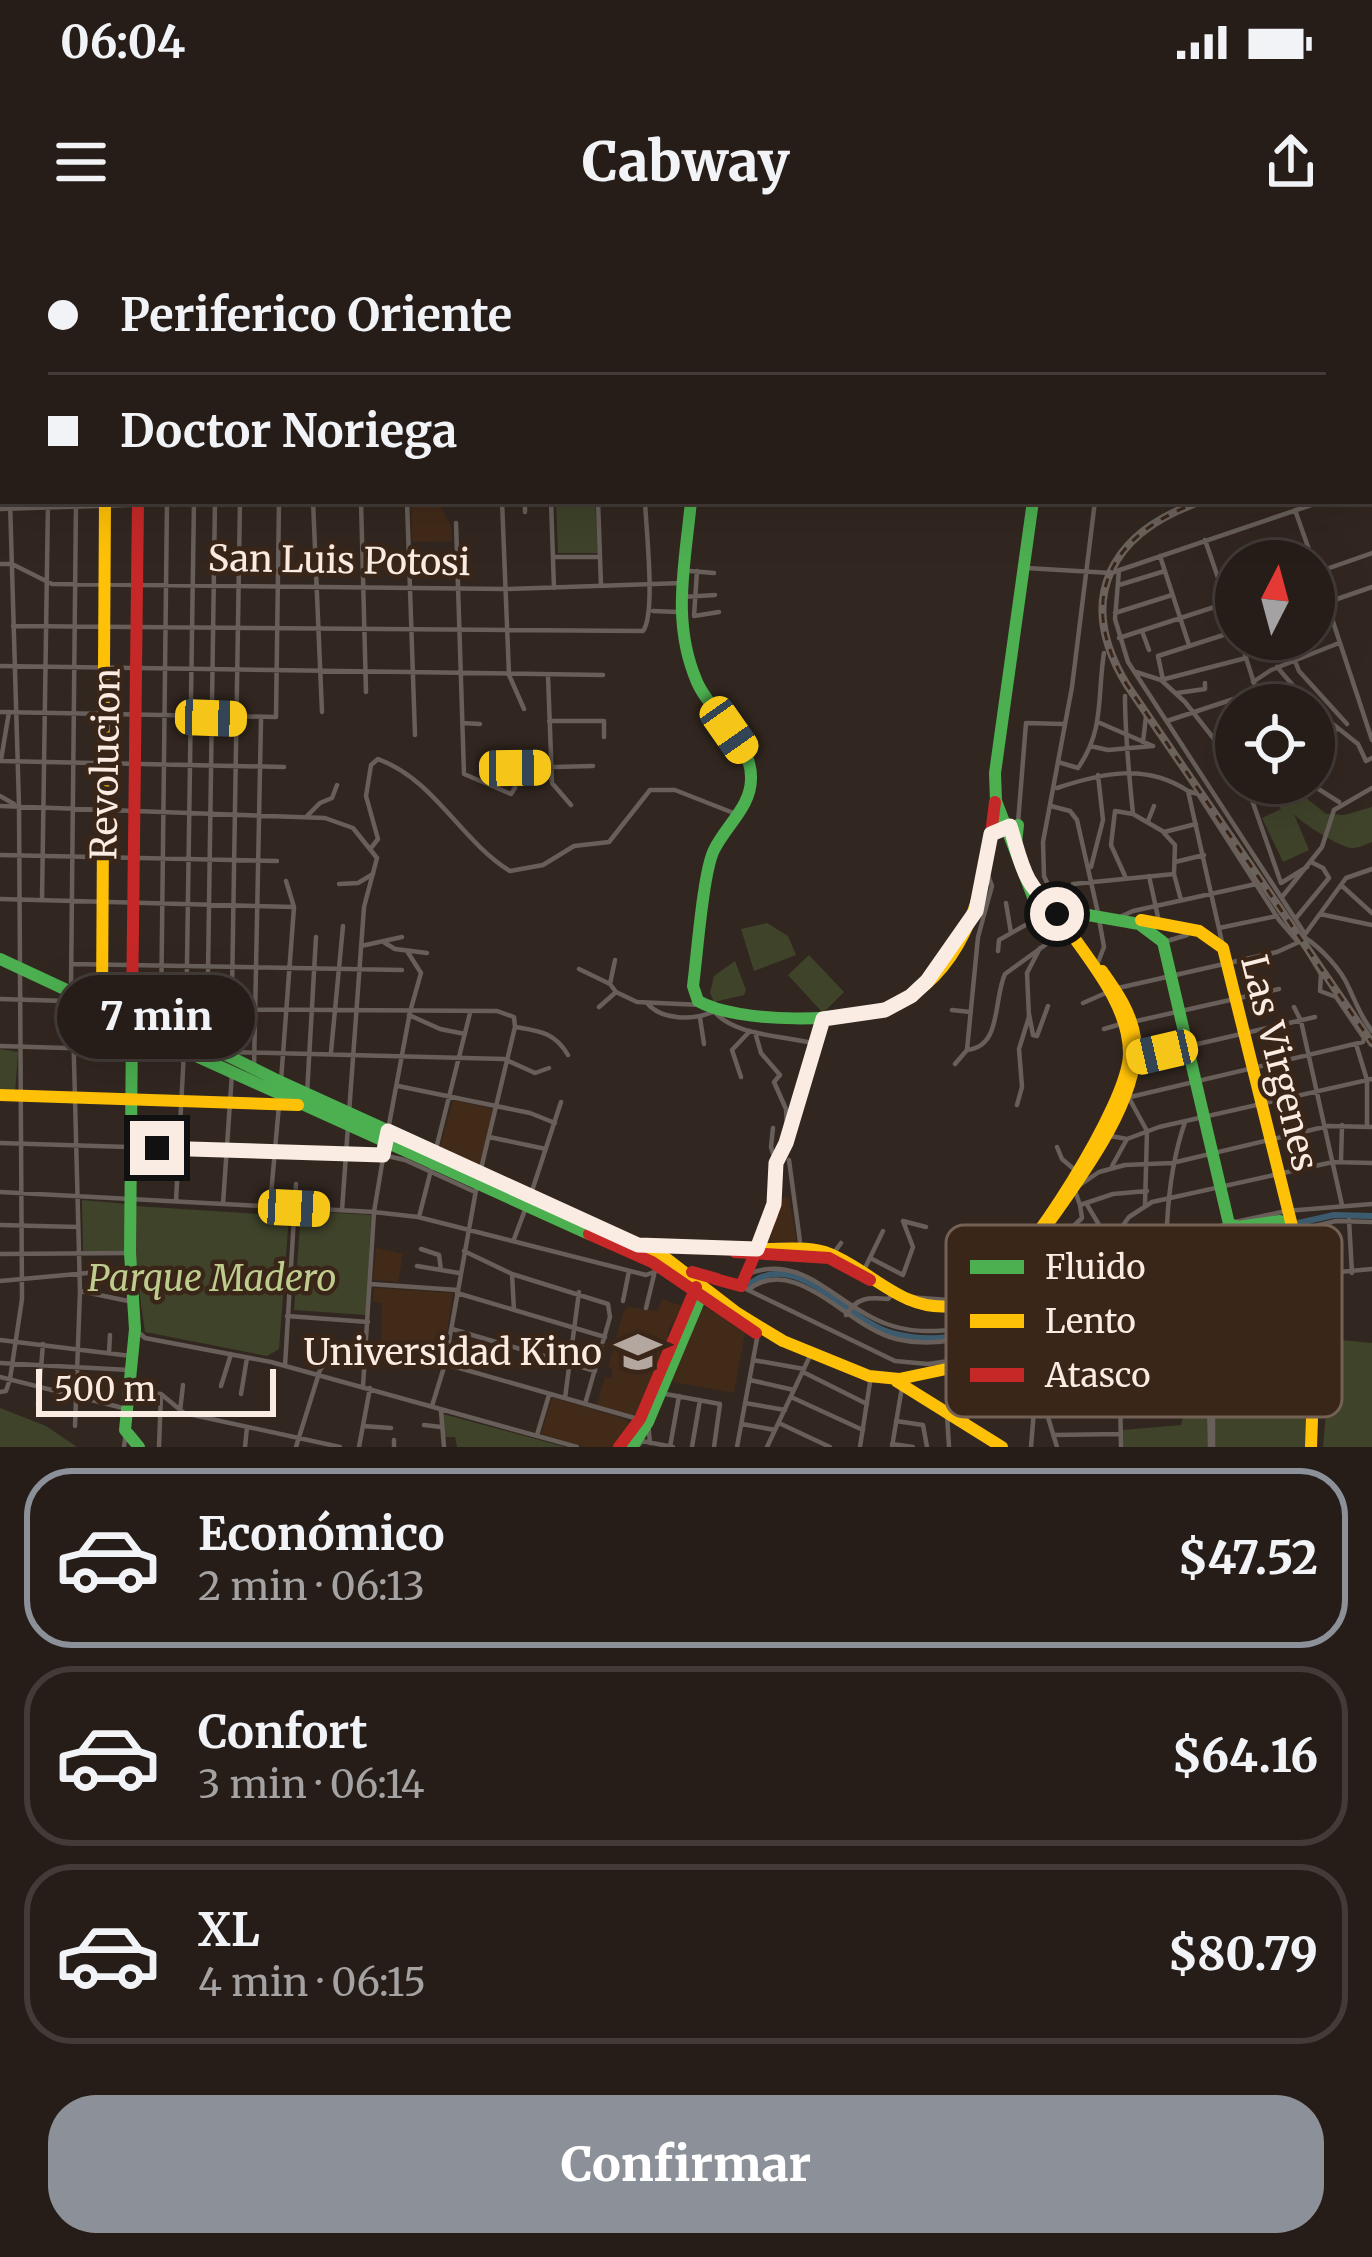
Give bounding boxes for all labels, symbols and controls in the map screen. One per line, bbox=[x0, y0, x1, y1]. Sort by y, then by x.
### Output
text: 06:04 bbox=[60, 14, 185, 70]
text: Cabway bbox=[582, 128, 790, 196]
icon: menu bbox=[48, 129, 114, 195]
icon: share bbox=[1258, 129, 1324, 195]
text: Periferico Oriente bbox=[120, 287, 512, 343]
text: Doctor Noriega bbox=[120, 403, 457, 459]
street label: San Luis Potosi bbox=[207, 536, 471, 585]
north arrow bbox=[1215, 540, 1335, 660]
map controls bbox=[1215, 540, 1335, 804]
street label: Revolucion bbox=[81, 667, 130, 861]
button: locate bbox=[1215, 684, 1335, 804]
car bbox=[694, 690, 764, 770]
car bbox=[174, 699, 248, 737]
car bbox=[479, 749, 551, 787]
route start bbox=[1030, 887, 1084, 941]
street label: Las Virgenes bbox=[1231, 951, 1328, 1176]
callout: 7 min bbox=[58, 974, 256, 1058]
text: 7 min bbox=[100, 992, 212, 1041]
car bbox=[1123, 1026, 1201, 1078]
route end bbox=[130, 1121, 184, 1175]
car bbox=[257, 1188, 331, 1228]
legend bbox=[946, 1225, 1342, 1417]
text: Fluido bbox=[1045, 1247, 1145, 1288]
park label: Parque Madero bbox=[87, 1256, 337, 1301]
text: Lento bbox=[1045, 1301, 1136, 1342]
school or university icon: Universidad Kino bbox=[613, 1327, 663, 1377]
place label: Universidad Kino bbox=[304, 1330, 602, 1375]
text: Atasco bbox=[1044, 1355, 1150, 1396]
scale bar bbox=[36, 1363, 276, 1416]
text: 500 m bbox=[54, 1369, 156, 1410]
icon: car bbox=[54, 1504, 162, 1612]
text: Económico bbox=[198, 1506, 445, 1562]
text: $47.52 bbox=[1178, 1530, 1318, 1586]
text: 2 min · 06:13 bbox=[198, 1562, 425, 1611]
icon: car bbox=[54, 1702, 162, 1810]
text: Confort bbox=[198, 1704, 368, 1760]
text: $64.16 bbox=[1172, 1728, 1318, 1784]
text: 3 min · 06:14 bbox=[198, 1760, 425, 1809]
icon: car bbox=[54, 1900, 162, 2008]
text: XL bbox=[198, 1902, 260, 1958]
text: $80.79 bbox=[1168, 1926, 1318, 1982]
text: 4 min · 06:15 bbox=[198, 1958, 426, 2007]
button: Confirmar bbox=[48, 2095, 1324, 2233]

